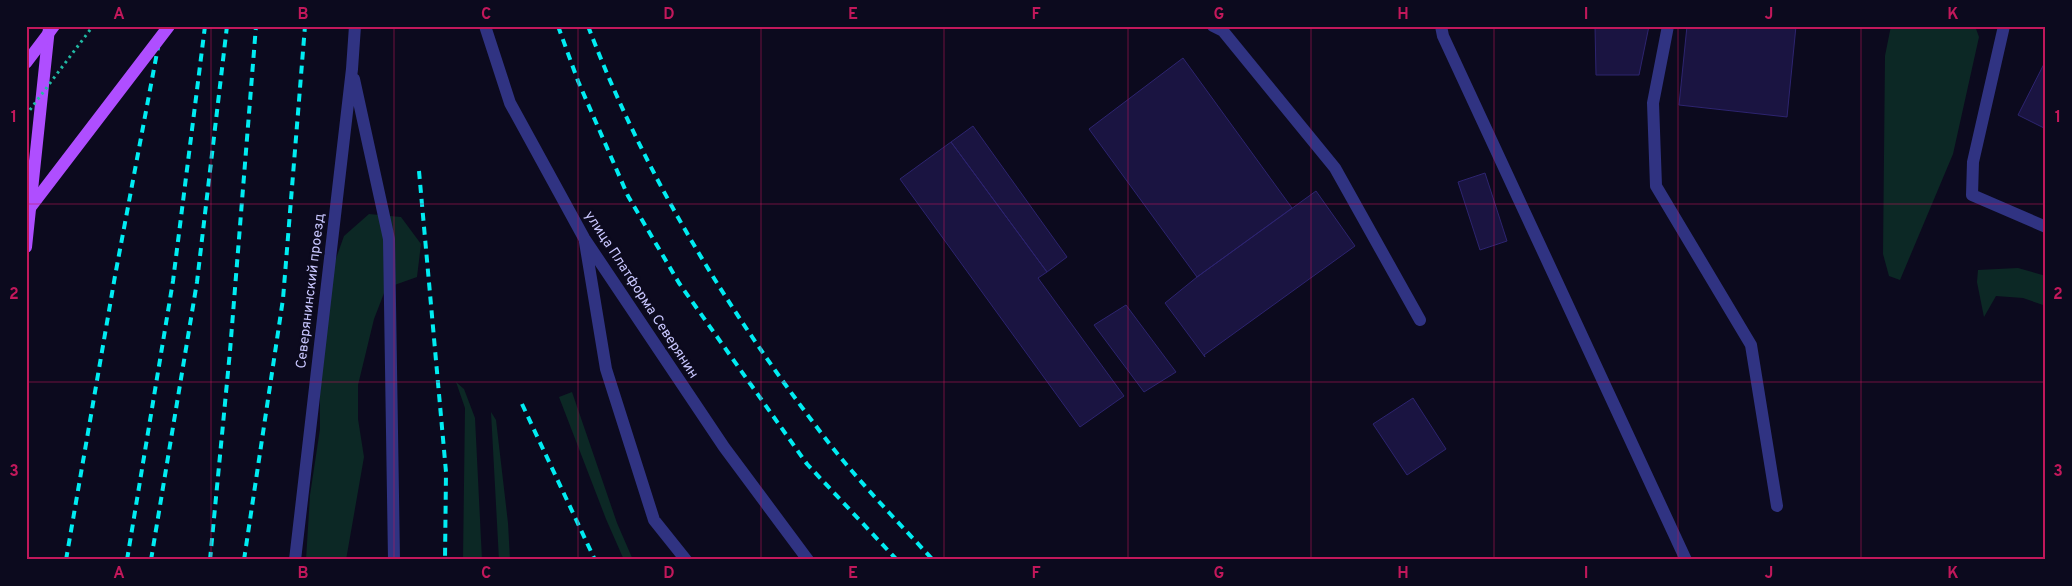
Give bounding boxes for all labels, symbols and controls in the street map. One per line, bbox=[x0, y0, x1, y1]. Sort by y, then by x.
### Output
text: A bbox=[113, 5, 125, 25]
text: B bbox=[297, 5, 309, 25]
text: C bbox=[481, 5, 491, 25]
text: D bbox=[663, 5, 675, 25]
text: E bbox=[848, 5, 858, 25]
text: F bbox=[1031, 5, 1041, 25]
text: G bbox=[1214, 5, 1224, 25]
text: H bbox=[1397, 5, 1409, 25]
text: I bbox=[1584, 5, 1588, 25]
text: J bbox=[1765, 5, 1773, 25]
text: K bbox=[1947, 5, 1959, 25]
text: 1 bbox=[11, 108, 17, 128]
text: 1 bbox=[2055, 108, 2061, 128]
street label: улица Платформа Северянин bbox=[580, 208, 702, 382]
street label: Северянинский проезд bbox=[293, 212, 329, 370]
text: 2 bbox=[9, 285, 19, 305]
text: 2 bbox=[2053, 285, 2063, 305]
text: 3 bbox=[9, 462, 19, 482]
text: 3 bbox=[2053, 462, 2063, 482]
text: A bbox=[113, 564, 125, 584]
text: B bbox=[297, 564, 309, 584]
text: C bbox=[481, 564, 491, 584]
text: D bbox=[663, 564, 675, 584]
text: E bbox=[848, 564, 858, 584]
text: F bbox=[1031, 564, 1041, 584]
text: G bbox=[1214, 564, 1224, 584]
text: H bbox=[1397, 564, 1409, 584]
text: I bbox=[1584, 564, 1588, 584]
text: J bbox=[1765, 564, 1773, 584]
text: K bbox=[1947, 564, 1959, 584]

